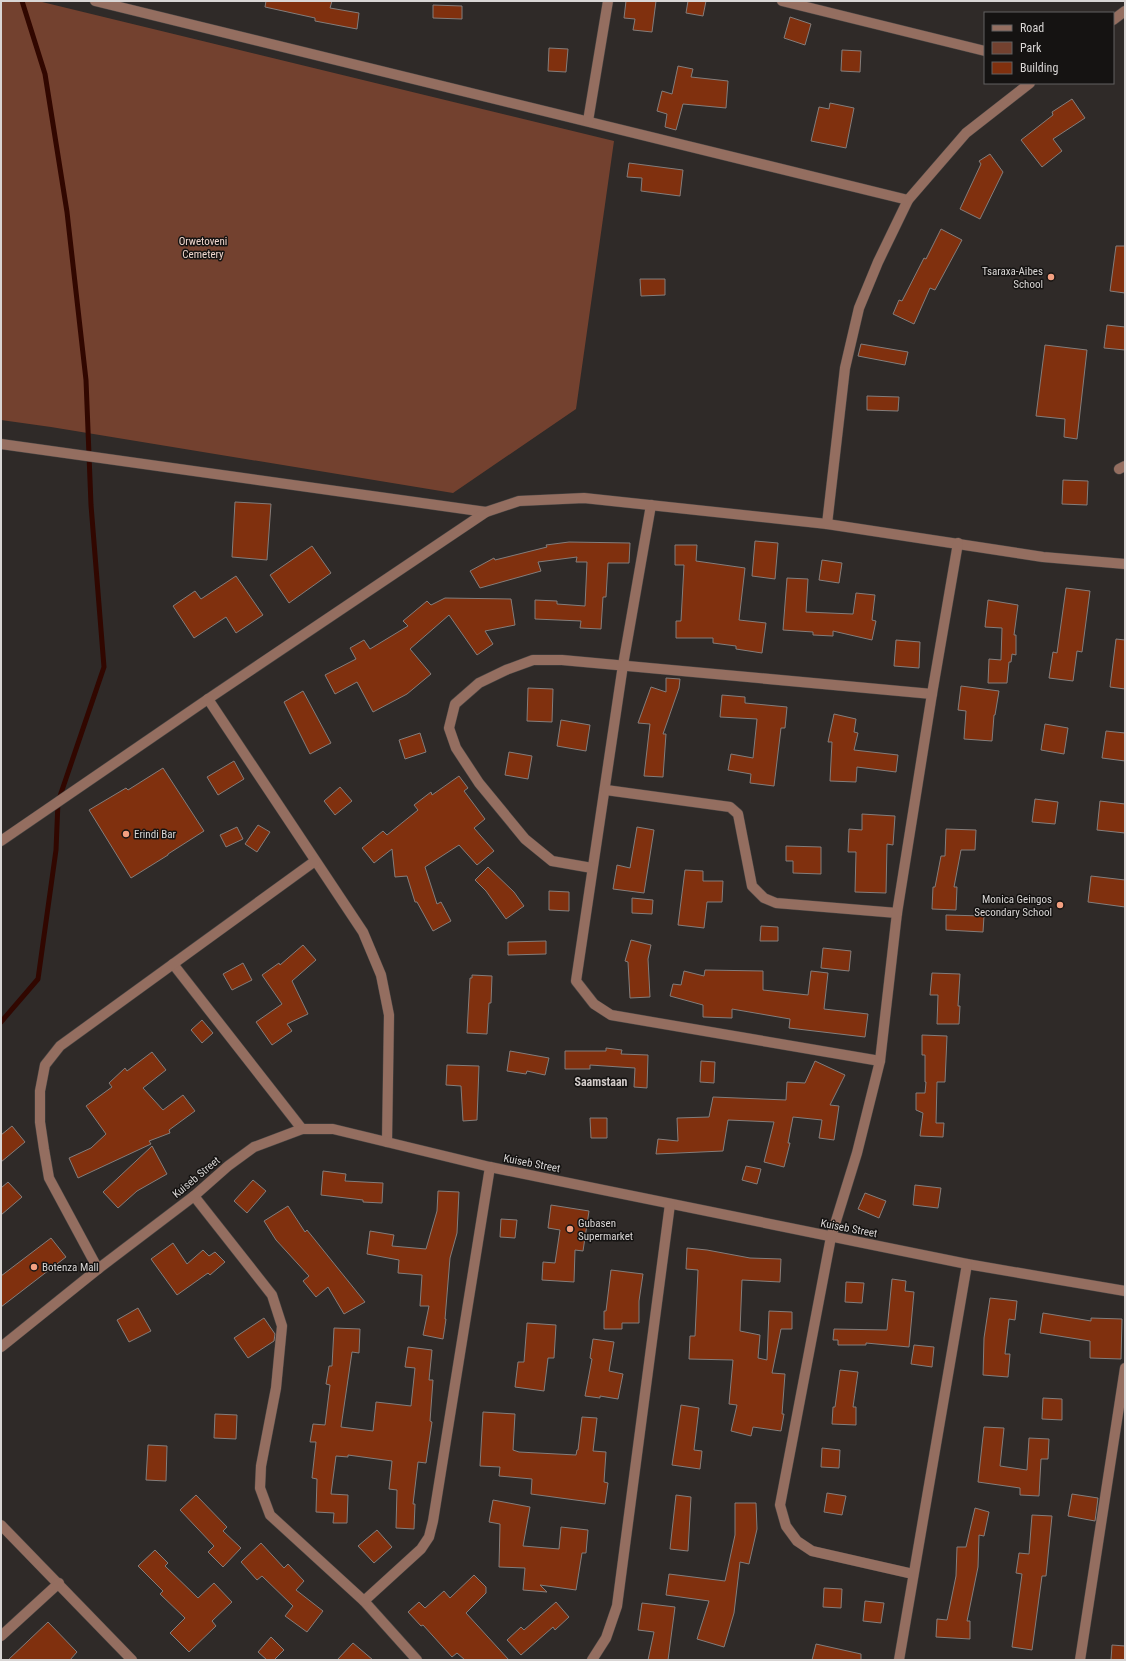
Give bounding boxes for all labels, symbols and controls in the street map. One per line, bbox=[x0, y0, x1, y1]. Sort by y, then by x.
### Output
legend bbox=[984, 12, 1114, 84]
text: Road bbox=[1020, 21, 1044, 35]
text: Park bbox=[1020, 41, 1042, 55]
text: Building bbox=[1020, 61, 1058, 75]
park label: Orwetoveni Cemetery bbox=[179, 235, 227, 261]
place label: Tsaraxa-Aibes School bbox=[982, 265, 1043, 291]
marker: Tsaraxa-Aibes School bbox=[1046, 272, 1056, 282]
place label: Erindi Bar bbox=[134, 828, 176, 841]
marker: Erindi Bar bbox=[121, 829, 131, 839]
place label: Monica Geingos Secondary School bbox=[974, 893, 1052, 919]
marker: Monica Geingos Secondary School bbox=[1055, 900, 1065, 910]
district label: Saamstaan bbox=[574, 1075, 628, 1089]
street label: Kuiseb Street bbox=[502, 1152, 561, 1175]
street label: Kuiseb Street bbox=[170, 1154, 223, 1201]
place label: Gubasen Supermarket bbox=[578, 1217, 633, 1243]
street label: Kuiseb Street bbox=[819, 1217, 878, 1240]
marker: Gubasen Supermarket bbox=[565, 1224, 575, 1234]
place label: Botenza Mall bbox=[42, 1261, 99, 1274]
marker: Botenza Mall bbox=[29, 1262, 39, 1272]

